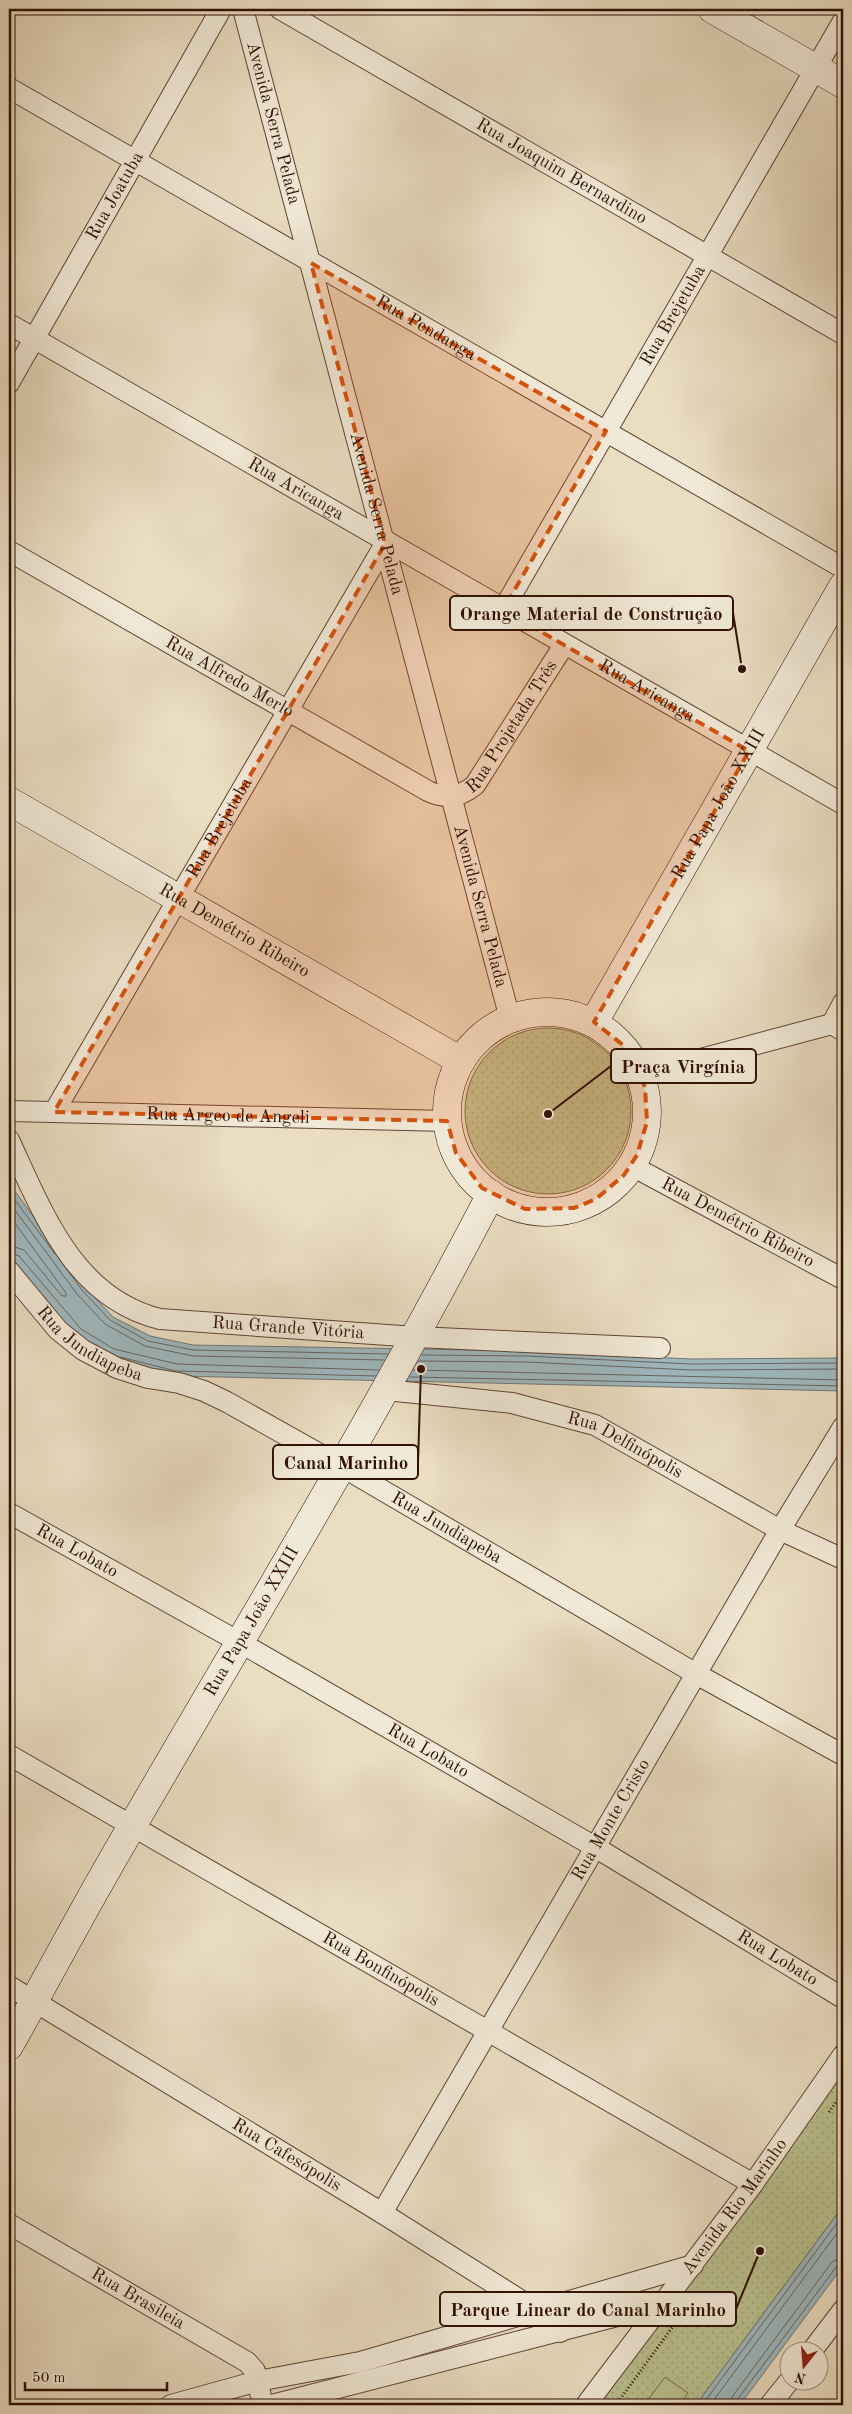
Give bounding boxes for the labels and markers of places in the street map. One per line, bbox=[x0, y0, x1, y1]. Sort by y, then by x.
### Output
callout: Orange Material de Construção bbox=[450, 596, 733, 630]
callout: Praça Virgínia bbox=[611, 1049, 756, 1083]
callout: Canal Marinho bbox=[273, 1445, 418, 1479]
callout: Parque Linear do Canal Marinho bbox=[440, 2292, 736, 2326]

